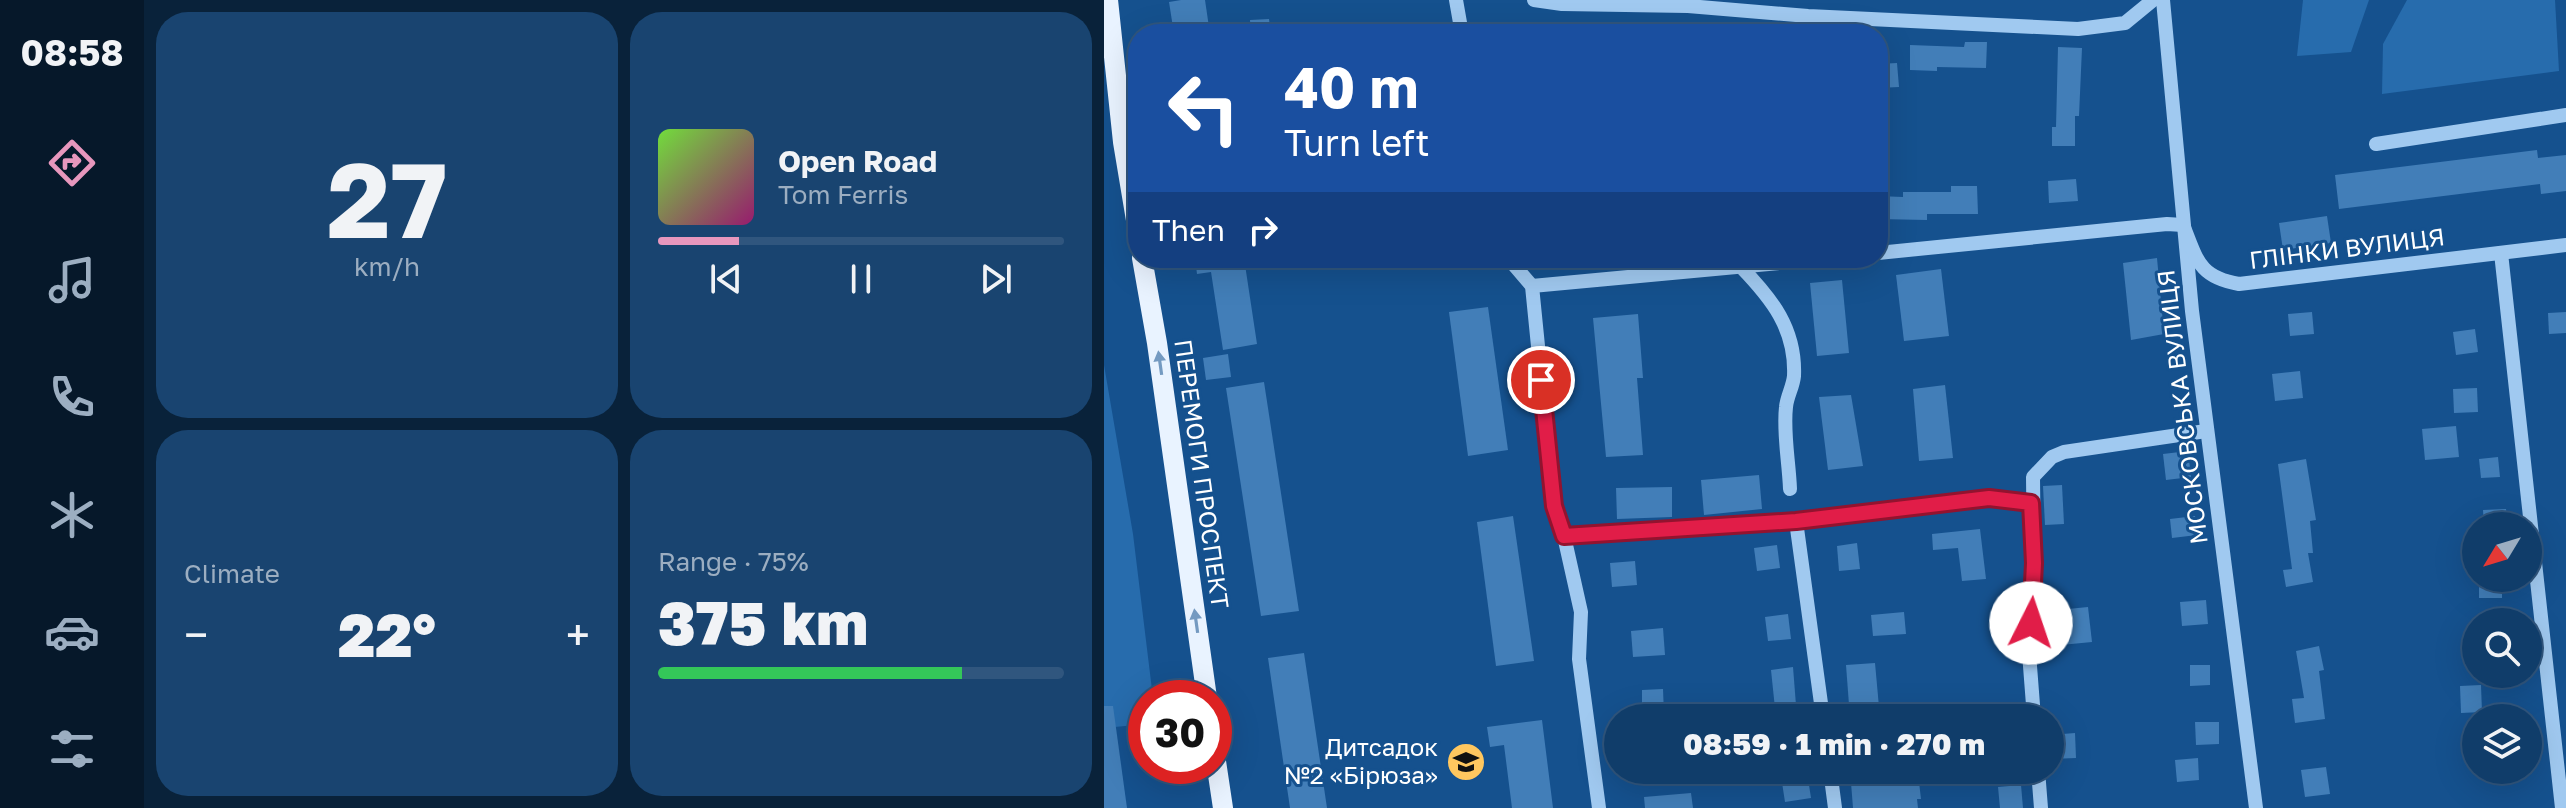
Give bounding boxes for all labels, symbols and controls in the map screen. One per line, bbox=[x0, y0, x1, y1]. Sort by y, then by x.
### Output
text: 08:58 bbox=[21, 31, 123, 74]
text: 40 m bbox=[1284, 53, 1418, 120]
icon: left bbox=[1152, 56, 1256, 160]
text: Turn left bbox=[1284, 121, 1430, 164]
icon: directions bbox=[44, 135, 100, 191]
text: 27 bbox=[327, 136, 447, 261]
text: Open Road bbox=[778, 143, 937, 179]
text: Tom Ferris bbox=[778, 179, 908, 210]
icon: right bbox=[1241, 208, 1285, 252]
text: Then bbox=[1152, 212, 1225, 248]
street label: ГЛІНКИ ВУЛИЦЯ bbox=[2247, 221, 2446, 274]
text: km/h bbox=[354, 251, 420, 282]
icon: music bbox=[44, 252, 100, 308]
icon: previous bbox=[704, 257, 748, 301]
icon: pause bbox=[839, 257, 883, 301]
icon: next bbox=[974, 257, 1018, 301]
street label: МОСКОВСЬКА ВУЛИЦЯ bbox=[2150, 268, 2213, 546]
street label: ПЕРЕМОГИ ПРОСПЕКТ bbox=[1169, 337, 1236, 610]
pin bbox=[1507, 346, 1575, 414]
one-way arrow bbox=[1153, 350, 1166, 375]
icon: arrive bbox=[1519, 358, 1563, 402]
icon: phone bbox=[44, 369, 100, 425]
icon: climate bbox=[44, 487, 100, 543]
north arrow bbox=[2462, 512, 2542, 592]
map controls bbox=[2462, 512, 2542, 784]
text: Range · 75% bbox=[658, 546, 809, 577]
text: Climate bbox=[184, 558, 280, 589]
position arrow bbox=[1989, 581, 2073, 665]
text: 375 km bbox=[658, 586, 868, 658]
text: 22° bbox=[338, 598, 436, 670]
icon: car bbox=[44, 604, 100, 660]
text: − bbox=[184, 608, 208, 661]
text: + bbox=[566, 608, 590, 661]
one-way arrow bbox=[1189, 608, 1202, 633]
button: search bbox=[2462, 608, 2542, 688]
speed limit sign: 30 bbox=[1128, 680, 1232, 784]
button: layers bbox=[2462, 704, 2542, 784]
icon: filters bbox=[44, 721, 100, 777]
text: 08:59 · 1 min · 270 m bbox=[1683, 726, 1985, 762]
place label: Дитсадок №2 «Бірюза» bbox=[1283, 732, 1438, 789]
school or university icon: Дитсадок №2 «Бірюза» bbox=[1445, 741, 1487, 783]

